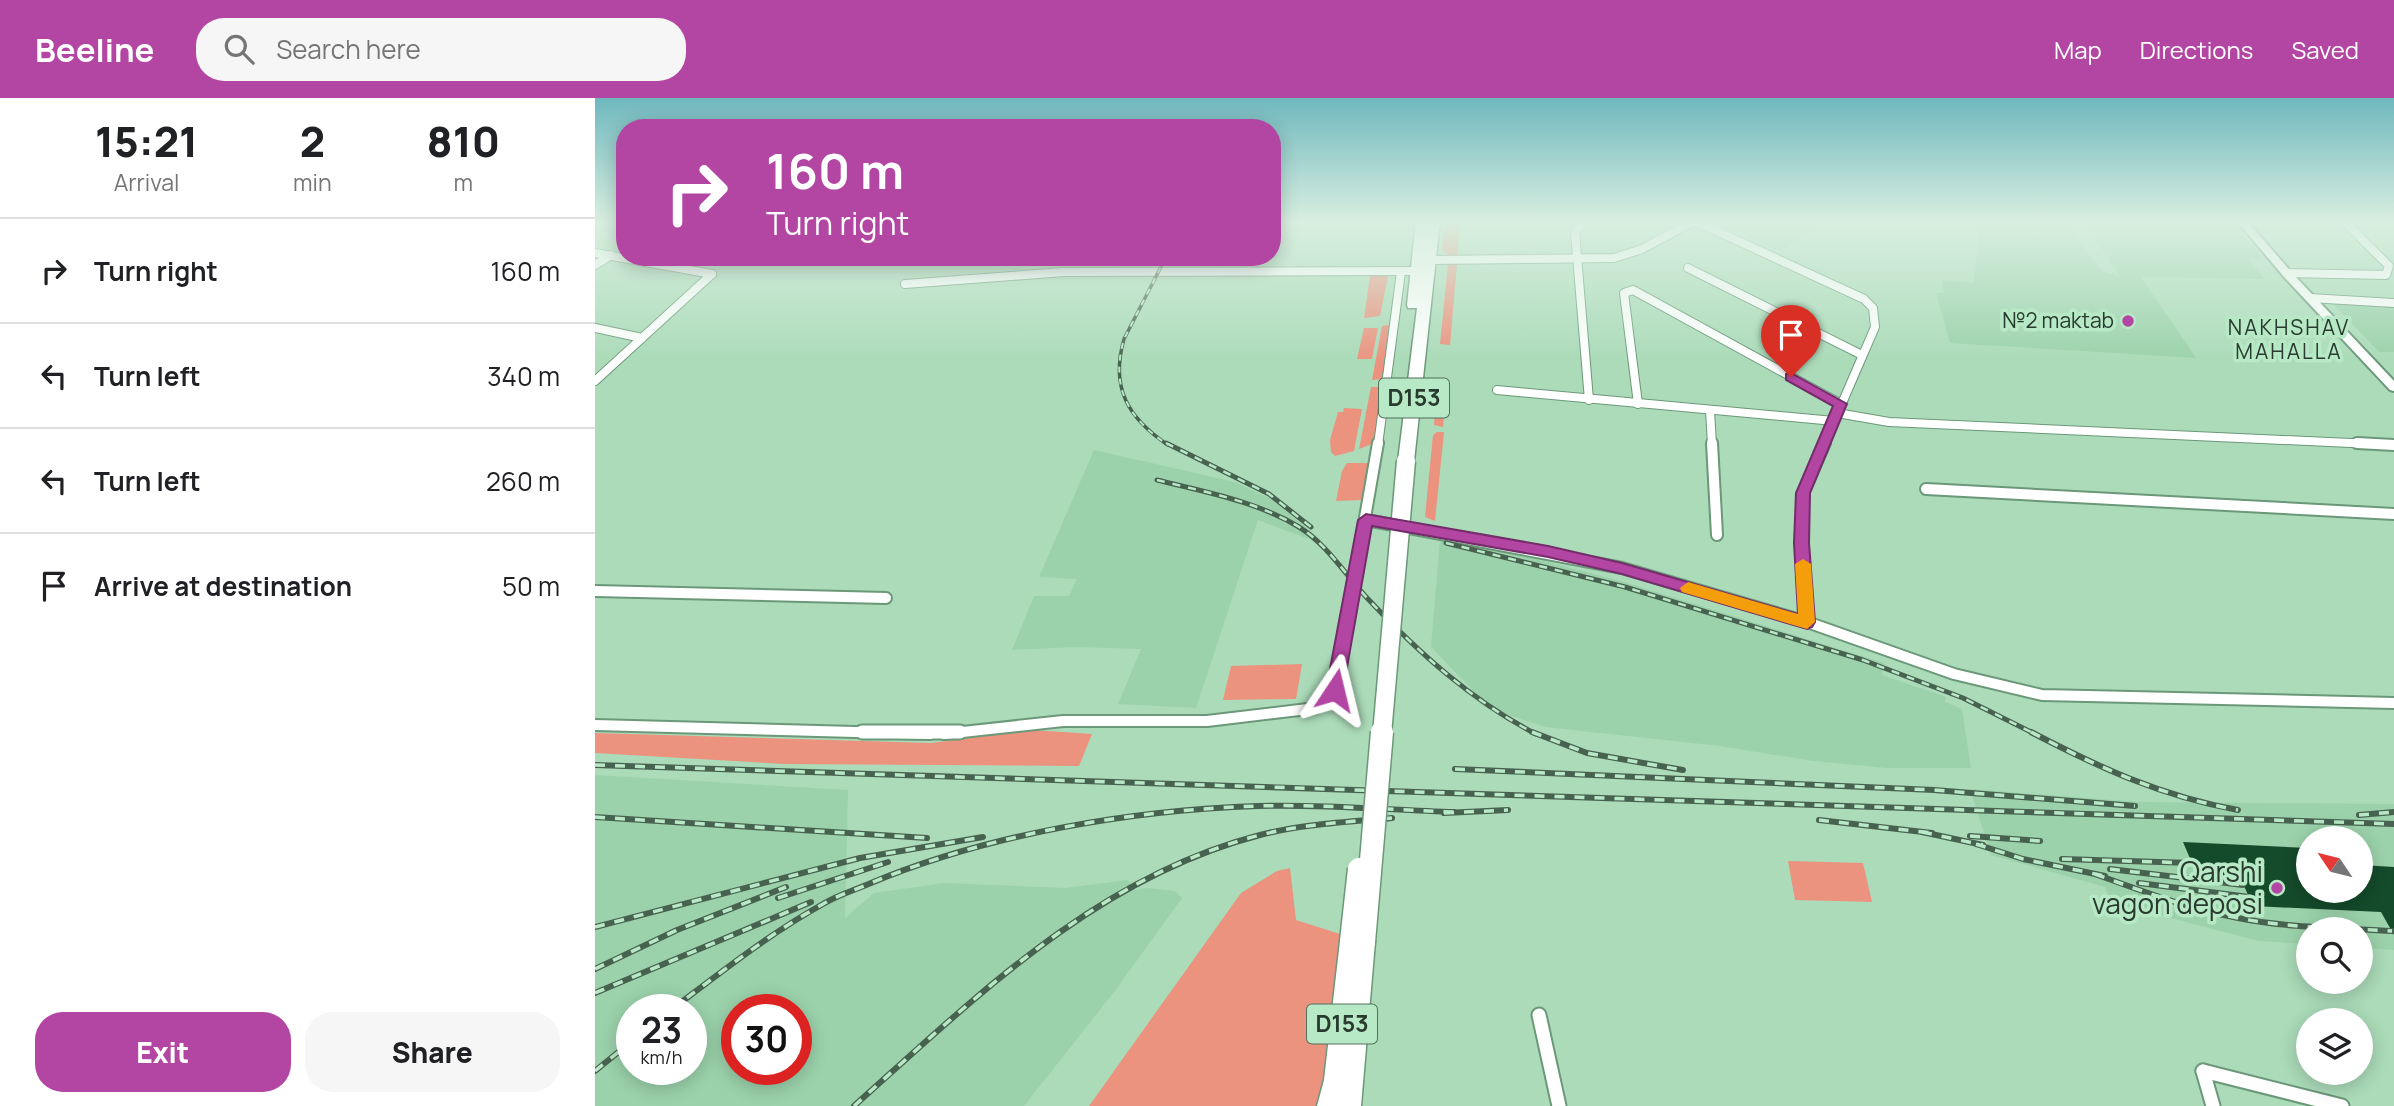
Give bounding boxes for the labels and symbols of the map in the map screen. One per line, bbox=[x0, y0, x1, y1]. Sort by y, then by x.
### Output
pin bbox=[1761, 305, 1821, 377]
place label: №2 maktab bbox=[2002, 306, 2114, 334]
marker: №2 maktab bbox=[2120, 313, 2136, 329]
district label: NAKHSHAV MAHALLA bbox=[2228, 313, 2350, 365]
road number: D153 bbox=[1379, 378, 1449, 418]
position arrow bbox=[1298, 653, 1372, 727]
north arrow bbox=[2296, 826, 2373, 903]
place label: Qarshi vagon deposi bbox=[2092, 852, 2263, 922]
marker: Qarshi vagon deposi bbox=[2269, 880, 2285, 896]
speed limit sign: 30 bbox=[721, 994, 812, 1085]
road number: D153 bbox=[1307, 1004, 1377, 1043]

